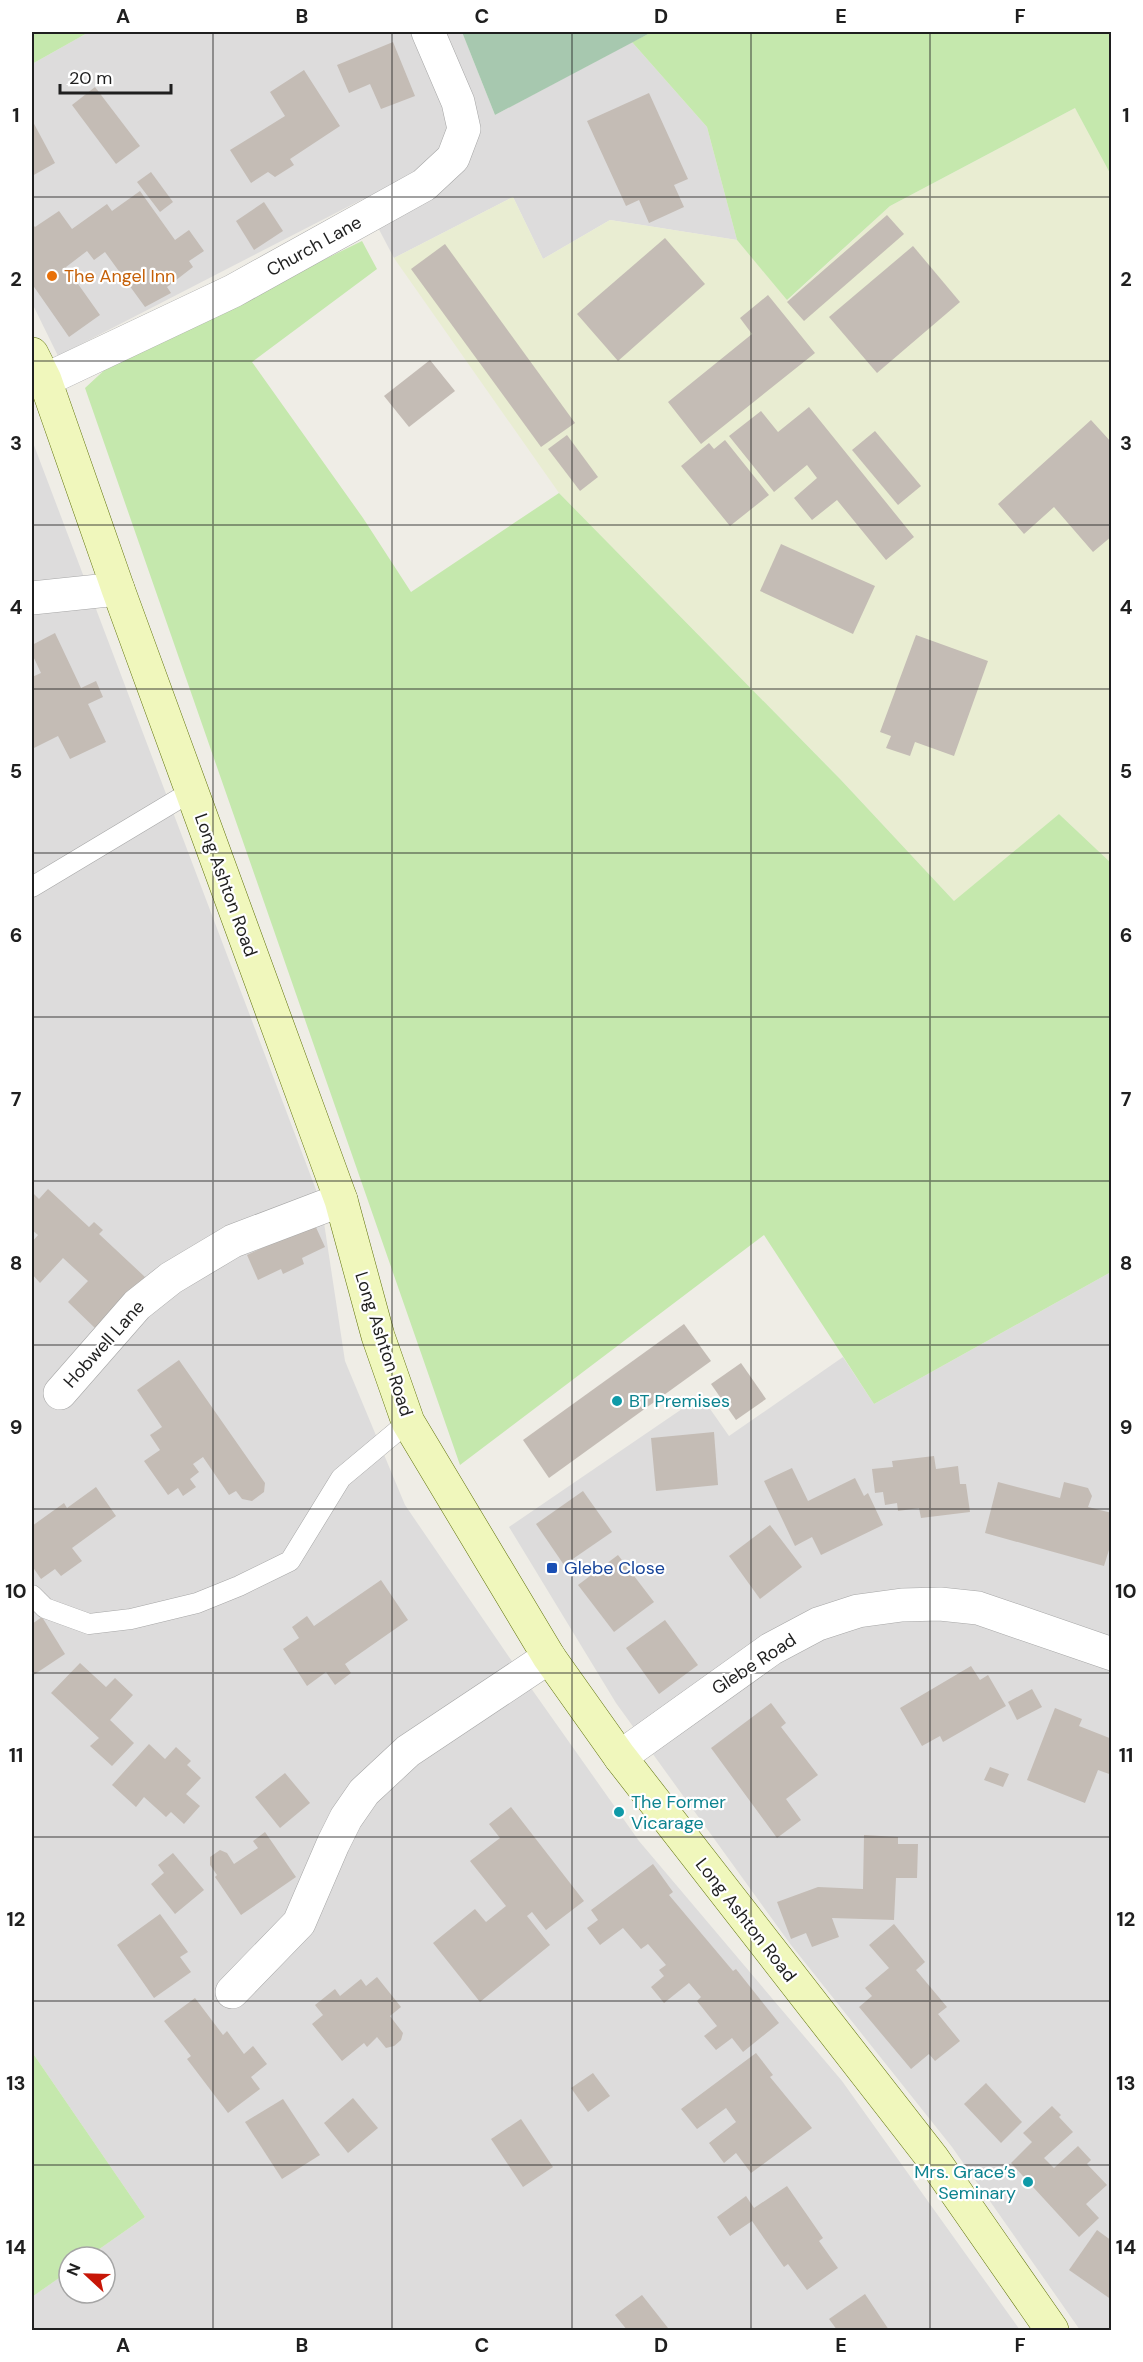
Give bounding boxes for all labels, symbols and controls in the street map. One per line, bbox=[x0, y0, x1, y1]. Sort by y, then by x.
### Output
text: A bbox=[116, 3, 130, 29]
text: B bbox=[296, 3, 308, 29]
text: C bbox=[475, 3, 489, 29]
text: D bbox=[654, 3, 668, 29]
text: E bbox=[835, 3, 847, 29]
text: F bbox=[1014, 3, 1026, 29]
scale bar bbox=[60, 57, 171, 95]
text: 20 m bbox=[69, 66, 112, 90]
text: 1 bbox=[12, 102, 20, 128]
text: 1 bbox=[1122, 102, 1130, 128]
street label: Church Lane bbox=[262, 210, 366, 282]
place label: The Angel Inn bbox=[64, 264, 175, 288]
text: 2 bbox=[10, 266, 22, 292]
text: 2 bbox=[1120, 266, 1132, 292]
marker: The Angel Inn bbox=[45, 269, 59, 283]
text: 3 bbox=[10, 430, 22, 456]
text: 3 bbox=[1120, 430, 1132, 456]
text: 4 bbox=[10, 594, 23, 620]
text: 4 bbox=[1120, 594, 1133, 620]
text: 5 bbox=[10, 758, 22, 784]
text: 5 bbox=[1120, 758, 1132, 784]
street label: Long Ashton Road bbox=[189, 810, 263, 960]
text: 6 bbox=[10, 922, 22, 948]
text: 6 bbox=[1120, 922, 1132, 948]
text: 7 bbox=[11, 1086, 22, 1112]
text: 7 bbox=[1121, 1086, 1132, 1112]
text: 8 bbox=[10, 1250, 22, 1276]
text: 8 bbox=[1120, 1250, 1132, 1276]
street label: Long Ashton Road bbox=[349, 1269, 419, 1419]
street label: Hobwell Lane bbox=[58, 1295, 150, 1393]
place label: BT Premises bbox=[629, 1389, 730, 1413]
marker: BT Premises bbox=[610, 1394, 624, 1408]
text: 9 bbox=[10, 1414, 22, 1440]
text: 9 bbox=[1120, 1414, 1132, 1440]
place label: Glebe Close bbox=[564, 1556, 665, 1580]
marker: Glebe Close bbox=[545, 1561, 559, 1575]
text: 10 bbox=[5, 1578, 27, 1604]
text: 10 bbox=[1115, 1578, 1137, 1604]
street label: Glebe Road bbox=[707, 1628, 801, 1700]
text: 11 bbox=[9, 1742, 23, 1768]
text: 11 bbox=[1119, 1742, 1133, 1768]
place label: The Former Vicarage bbox=[631, 1790, 726, 1835]
marker: The Former Vicarage bbox=[612, 1805, 626, 1819]
street label: Long Ashton Road bbox=[690, 1853, 802, 1987]
text: 12 bbox=[7, 1906, 25, 1932]
text: 12 bbox=[1117, 1906, 1135, 1932]
text: 13 bbox=[6, 2070, 26, 2096]
text: 13 bbox=[1116, 2070, 1136, 2096]
place label: Mrs. Grace’s Seminary bbox=[914, 2160, 1016, 2205]
marker: Mrs. Grace’s Seminary bbox=[1021, 2175, 1035, 2189]
text: 14 bbox=[6, 2234, 26, 2260]
text: 14 bbox=[1116, 2234, 1136, 2260]
north arrow bbox=[57, 2245, 117, 2305]
text: N bbox=[62, 2260, 85, 2279]
text: A bbox=[116, 2332, 130, 2358]
text: B bbox=[296, 2332, 308, 2358]
text: C bbox=[475, 2332, 489, 2358]
text: D bbox=[654, 2332, 668, 2358]
text: E bbox=[835, 2332, 847, 2358]
text: F bbox=[1014, 2332, 1026, 2358]

